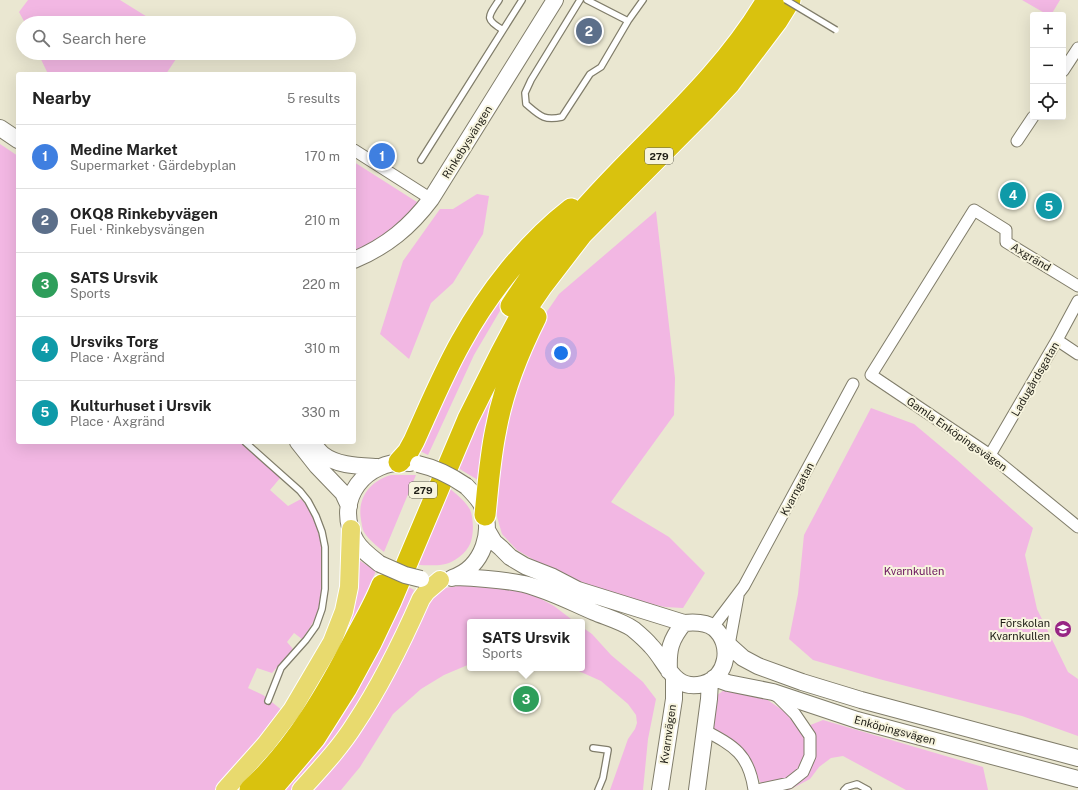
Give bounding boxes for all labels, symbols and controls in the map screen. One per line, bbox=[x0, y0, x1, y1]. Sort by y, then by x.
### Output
map controls bbox=[1030, 12, 1066, 120]
button: + bbox=[1030, 12, 1066, 48]
search box bbox=[16, 16, 356, 60]
pin: 2 bbox=[576, 16, 602, 46]
icon: search bbox=[30, 27, 52, 49]
text: Search here bbox=[62, 30, 146, 47]
button: − bbox=[1030, 48, 1066, 84]
button: locate bbox=[1030, 84, 1066, 120]
text: Nearby bbox=[32, 88, 91, 108]
text: 5 results bbox=[287, 91, 340, 106]
street label: Rinkebysvängen bbox=[440, 103, 494, 181]
text: Medine Market bbox=[70, 141, 178, 158]
pin: 1 bbox=[369, 141, 395, 171]
road number: 279 bbox=[645, 148, 673, 164]
text: 1 bbox=[42, 149, 48, 164]
text: 170 m bbox=[305, 149, 340, 164]
text: Supermarket · Gärdebyplan bbox=[70, 158, 236, 173]
pin: 4 bbox=[1000, 180, 1026, 210]
pin: 5 bbox=[1036, 191, 1062, 221]
text: OKQ8 Rinkebyvägen bbox=[70, 205, 218, 222]
text: 2 bbox=[41, 213, 49, 228]
text: 210 m bbox=[305, 213, 340, 228]
text: Fuel · Rinkebysvängen bbox=[70, 222, 204, 237]
street label: Axgränd bbox=[1009, 241, 1053, 273]
text: SATS Ursvik bbox=[70, 269, 158, 286]
text: 3 bbox=[41, 277, 49, 292]
text: 220 m bbox=[302, 277, 340, 292]
text: Sports bbox=[70, 286, 110, 301]
text: Ursviks Torg bbox=[70, 333, 159, 350]
street label: Ladugårdsgatan bbox=[1009, 340, 1061, 418]
text: 4 bbox=[41, 341, 49, 356]
text: 310 m bbox=[304, 341, 340, 356]
your location bbox=[551, 343, 571, 363]
text: Place · Axgränd bbox=[70, 350, 165, 365]
street label: Gamla Enköpingsvägen bbox=[905, 395, 1009, 473]
text: Kulturhuset i Ursvik bbox=[70, 397, 211, 414]
text: 5 bbox=[41, 405, 49, 420]
text: 330 m bbox=[301, 405, 340, 420]
text: Place · Axgränd bbox=[70, 414, 165, 429]
street label: Kvarngatan bbox=[778, 460, 816, 518]
road number: 279 bbox=[409, 482, 437, 498]
park label: Kvarnkullen bbox=[884, 565, 944, 577]
place label: Förskolan Kvarnkullen bbox=[989, 617, 1050, 642]
popup bbox=[467, 619, 585, 671]
school or university icon: Förskolan Kvarnkullen bbox=[1053, 619, 1073, 639]
text: SATS Ursvik bbox=[482, 629, 570, 646]
text: Sports bbox=[482, 646, 522, 661]
pin: 3 bbox=[513, 684, 539, 714]
street label: Kvarnvägen bbox=[658, 704, 678, 764]
street label: Enköpingsvägen bbox=[853, 713, 937, 747]

